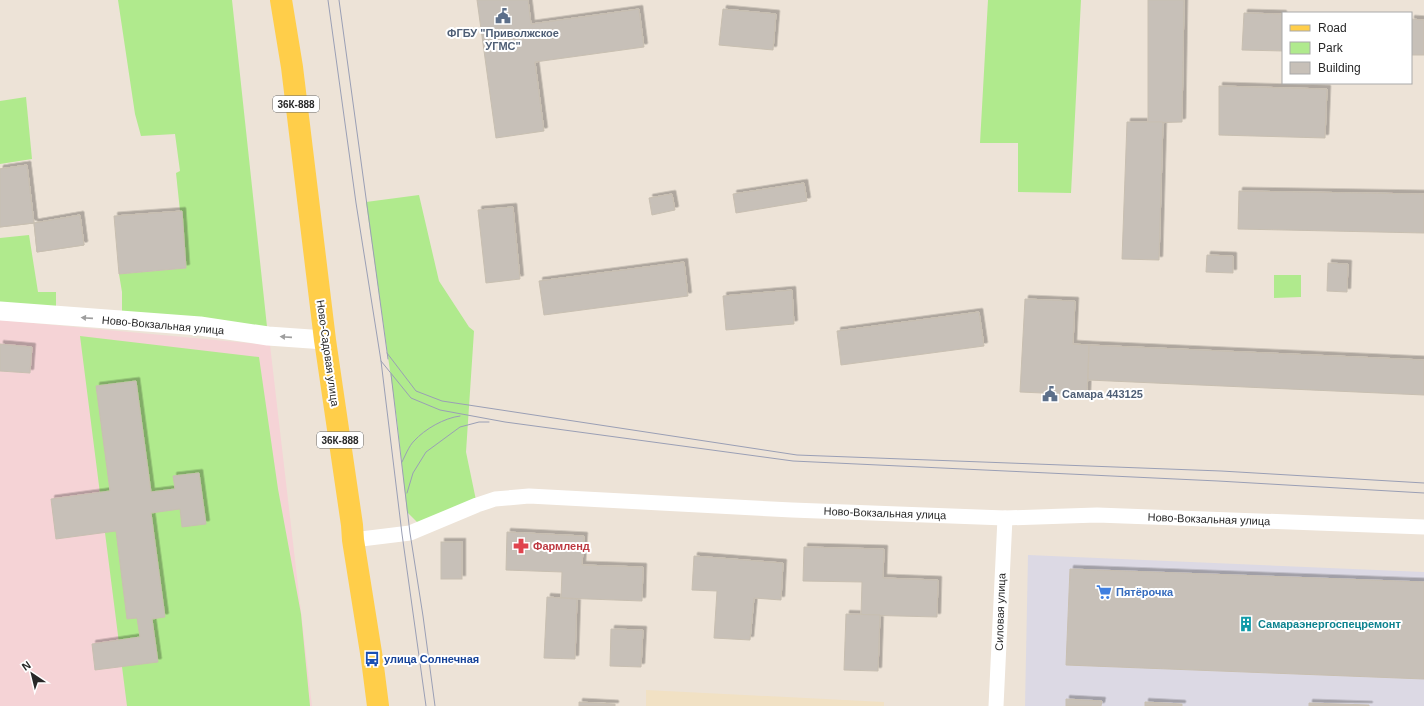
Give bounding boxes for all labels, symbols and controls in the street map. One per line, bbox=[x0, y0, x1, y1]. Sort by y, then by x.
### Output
public building icon: ФГБУ "Приволжское УГМС" bbox=[494, 7, 512, 25]
legend bbox=[1282, 12, 1412, 84]
text: Road bbox=[1318, 21, 1347, 35]
place label: ФГБУ "Приволжское УГМС" bbox=[447, 27, 559, 52]
text: Park bbox=[1318, 41, 1344, 55]
text: Building bbox=[1318, 61, 1361, 75]
road number: 36К-888 bbox=[273, 96, 319, 112]
street label: Ново-Садовая улица bbox=[315, 299, 342, 408]
street label: Ново-Вокзальная улица bbox=[101, 314, 226, 336]
one-way arrow bbox=[81, 315, 93, 322]
one-way arrow bbox=[280, 334, 292, 341]
public building icon: Самара 443125 bbox=[1041, 385, 1059, 403]
place label: Самара 443125 bbox=[1062, 388, 1143, 400]
road number: 36К-888 bbox=[317, 432, 363, 448]
street label: Ново-Вокзальная улица bbox=[823, 505, 947, 521]
street label: Ново-Вокзальная улица bbox=[1147, 511, 1271, 527]
pharmacy icon: Фармленд bbox=[512, 537, 530, 555]
place label: Фармленд bbox=[533, 540, 590, 552]
street label: Силовая улица bbox=[993, 572, 1007, 651]
supermarket icon: Пятёрочка bbox=[1095, 583, 1113, 601]
place label: Пятёрочка bbox=[1116, 586, 1174, 598]
building icon: Самараэнергоспецремонт bbox=[1237, 615, 1255, 633]
place label: Самараэнергоспецремонт bbox=[1258, 618, 1401, 630]
bus stop icon: улица Солнечная bbox=[363, 650, 381, 668]
place label: улица Солнечная bbox=[384, 653, 479, 665]
north arrow bbox=[12, 654, 52, 694]
text: N bbox=[20, 659, 33, 673]

